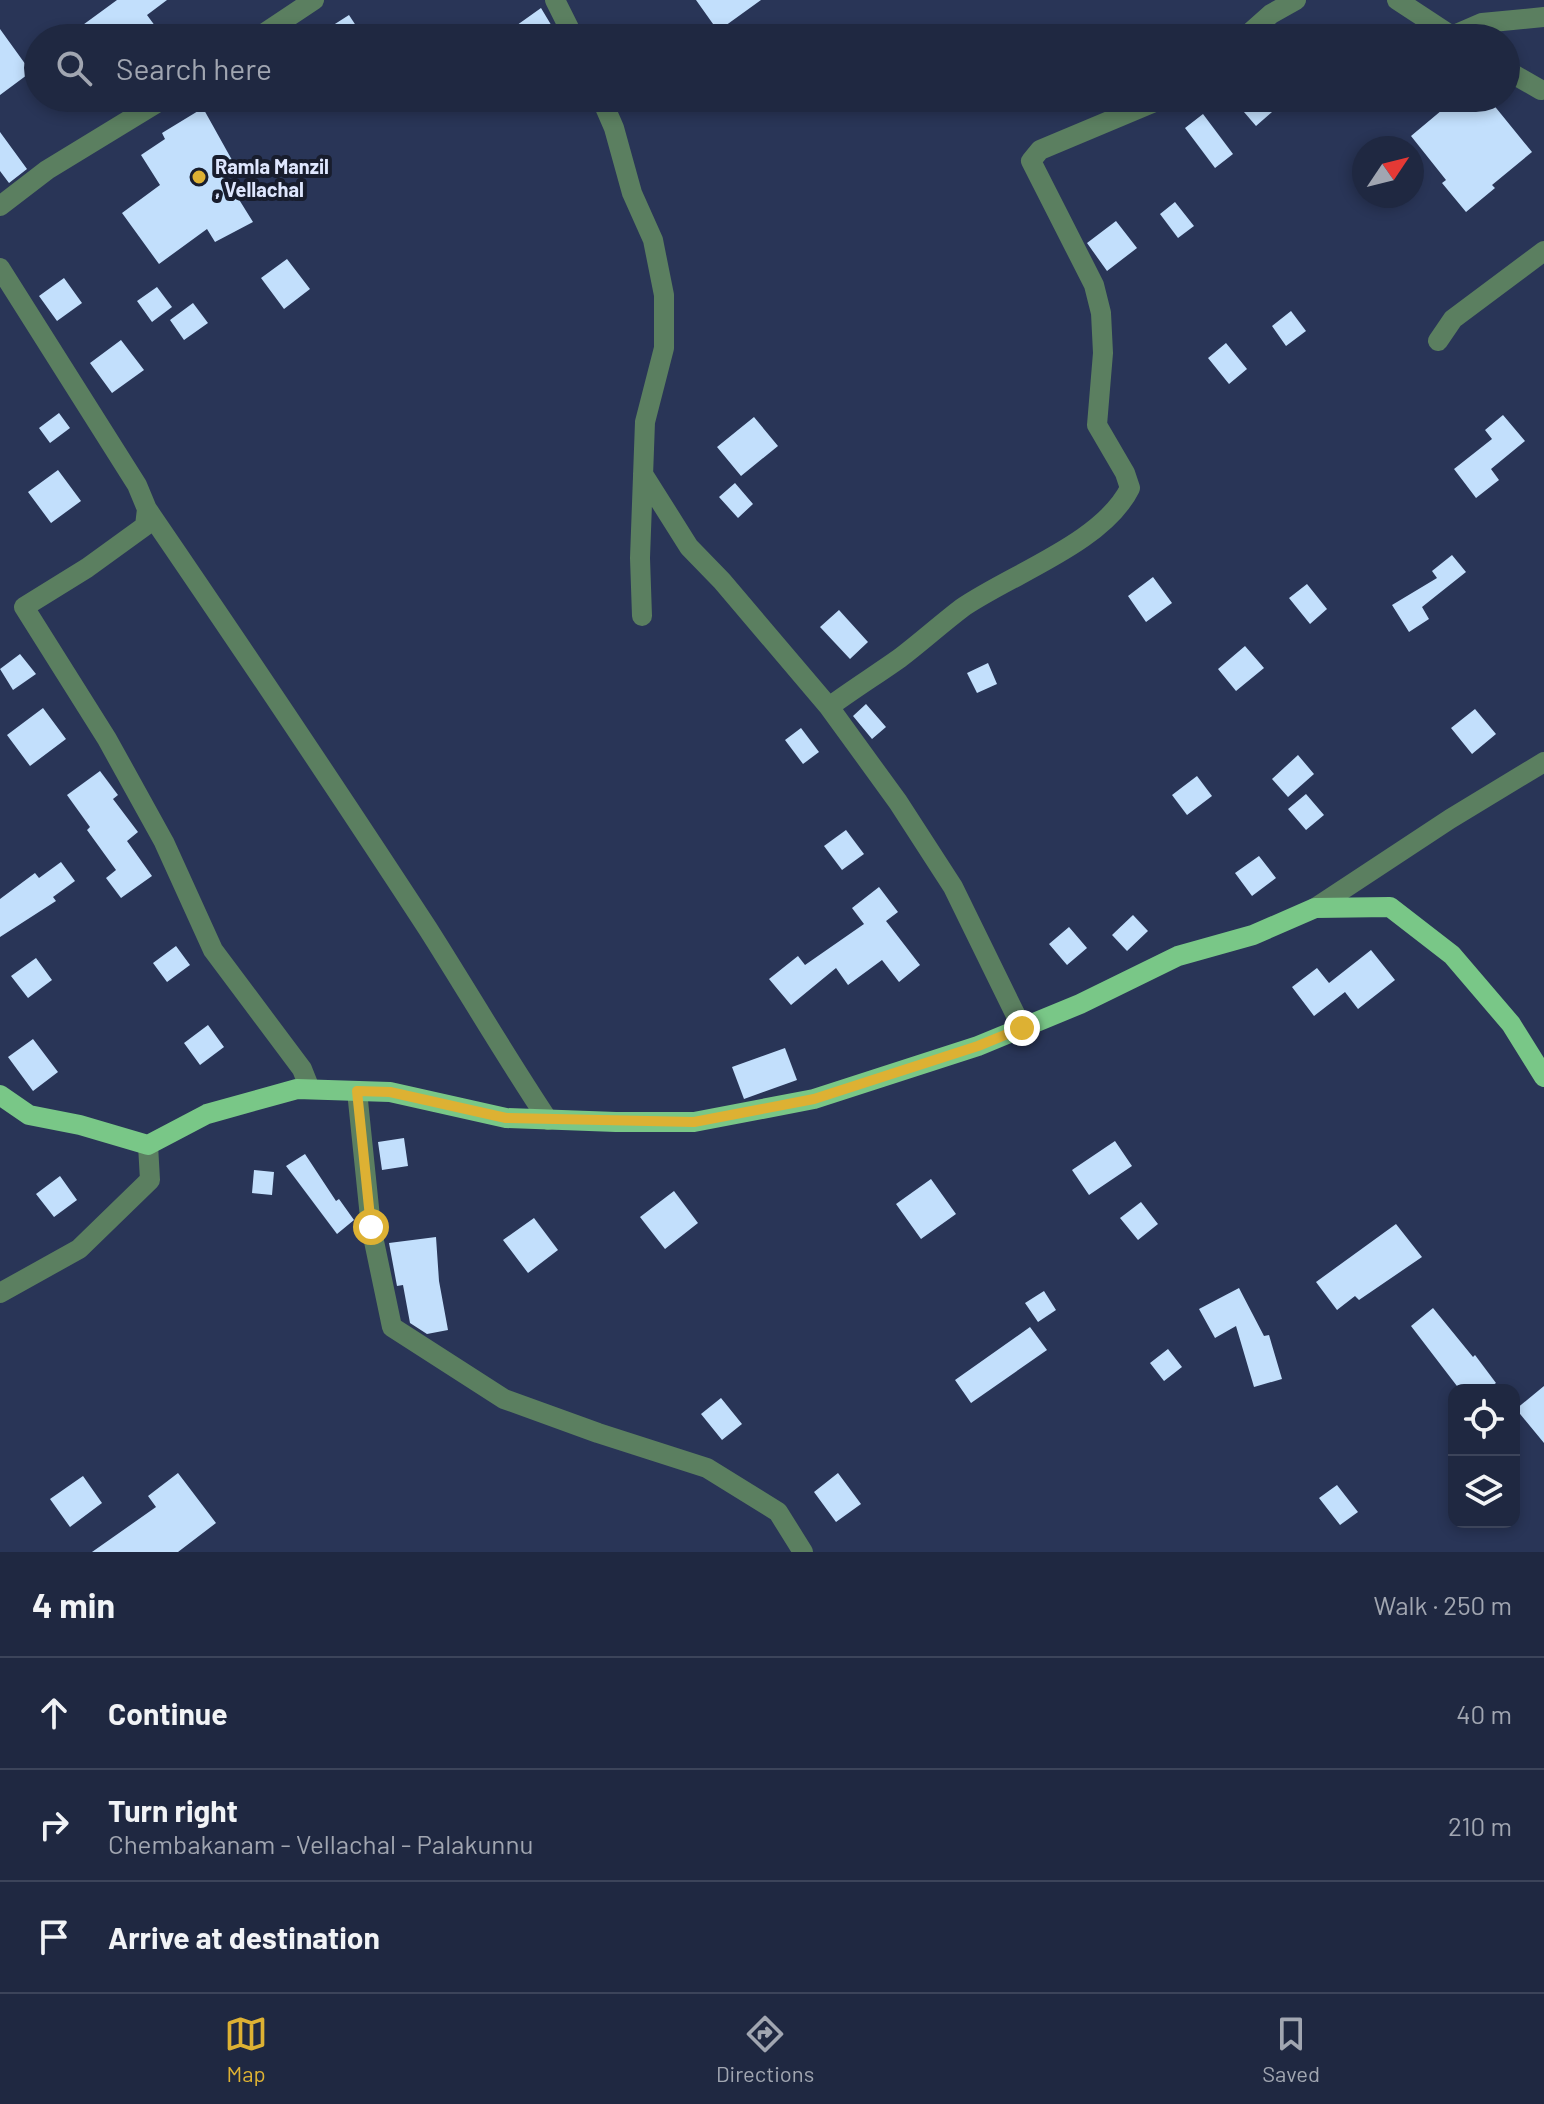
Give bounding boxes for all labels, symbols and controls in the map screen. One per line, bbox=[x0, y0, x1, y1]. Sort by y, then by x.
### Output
search box bbox=[24, 24, 1520, 112]
icon: search bbox=[52, 46, 96, 90]
text: Search here bbox=[116, 50, 272, 86]
north arrow bbox=[1352, 136, 1424, 208]
place label: Ramla Manzil , Vellachal bbox=[215, 154, 329, 201]
marker: Ramla Manzil , Vellachal bbox=[190, 168, 208, 186]
route end bbox=[1004, 1010, 1040, 1046]
route start bbox=[353, 1209, 389, 1245]
map controls bbox=[1448, 1384, 1520, 1528]
button: locate bbox=[1448, 1384, 1520, 1456]
button: layers bbox=[1448, 1456, 1520, 1528]
text: 4 min bbox=[32, 1584, 115, 1625]
text: Walk · 250 m bbox=[1374, 1589, 1512, 1620]
icon: ahead bbox=[32, 1691, 76, 1735]
text: Continue bbox=[108, 1695, 228, 1731]
text: 40 m bbox=[1456, 1698, 1512, 1729]
text: Turn right bbox=[108, 1792, 238, 1828]
icon: right bbox=[32, 1803, 76, 1847]
text: 210 m bbox=[1448, 1810, 1512, 1841]
text: Chembakanam - Vellachal - Palakunnu bbox=[108, 1828, 533, 1859]
icon: arrive bbox=[32, 1915, 76, 1959]
text: Arrive at destination bbox=[108, 1919, 380, 1955]
tab: Map bbox=[224, 2012, 268, 2086]
tab: Directions bbox=[716, 2012, 814, 2086]
tab: Saved bbox=[1262, 2012, 1320, 2086]

